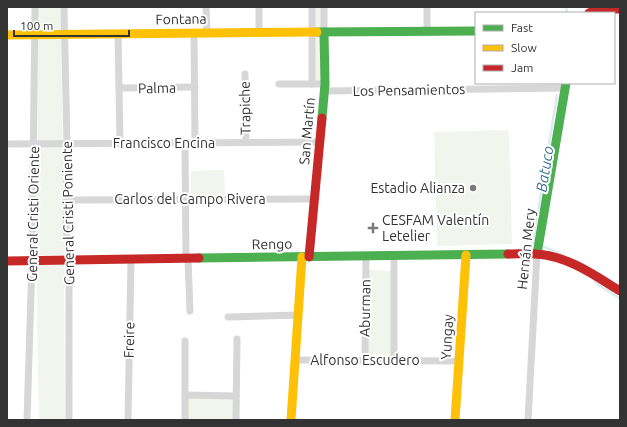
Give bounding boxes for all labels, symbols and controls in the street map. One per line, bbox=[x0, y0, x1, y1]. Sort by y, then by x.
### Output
street label: Fontana bbox=[155, 11, 207, 27]
scale bar bbox=[14, 12, 129, 38]
legend bbox=[475, 12, 615, 84]
text: 100 m bbox=[20, 19, 53, 32]
text: Fast bbox=[511, 21, 533, 34]
text: Slow bbox=[511, 41, 537, 54]
text: Jam bbox=[511, 61, 533, 74]
street label: Palma bbox=[138, 80, 176, 96]
street label: Trapiche bbox=[237, 81, 253, 135]
street label: Los Pensamientos bbox=[353, 81, 465, 99]
street label: San Martín bbox=[296, 97, 318, 165]
street label: Francisco Encina bbox=[113, 135, 215, 151]
street label: General Cristi Poniente bbox=[59, 141, 77, 285]
water label: Batuco bbox=[532, 145, 557, 193]
street label: General Cristi Oriente bbox=[24, 146, 42, 282]
place label: Estadio Alianza bbox=[370, 180, 465, 196]
marker: Estadio Alianza bbox=[468, 183, 478, 193]
street label: Carlos del Campo Rivera bbox=[114, 191, 266, 207]
street label: Hernán Mery bbox=[514, 207, 538, 290]
place label: CESFAM Valentín Letelier bbox=[382, 212, 489, 244]
marker: CESFAM Valentín Letelier bbox=[367, 222, 379, 234]
street label: Rengo bbox=[252, 236, 292, 252]
street label: Aburman bbox=[356, 279, 374, 337]
street label: Yungay bbox=[438, 313, 456, 360]
street label: Freire bbox=[121, 322, 137, 358]
street label: Alfonso Escudero bbox=[310, 352, 420, 368]

